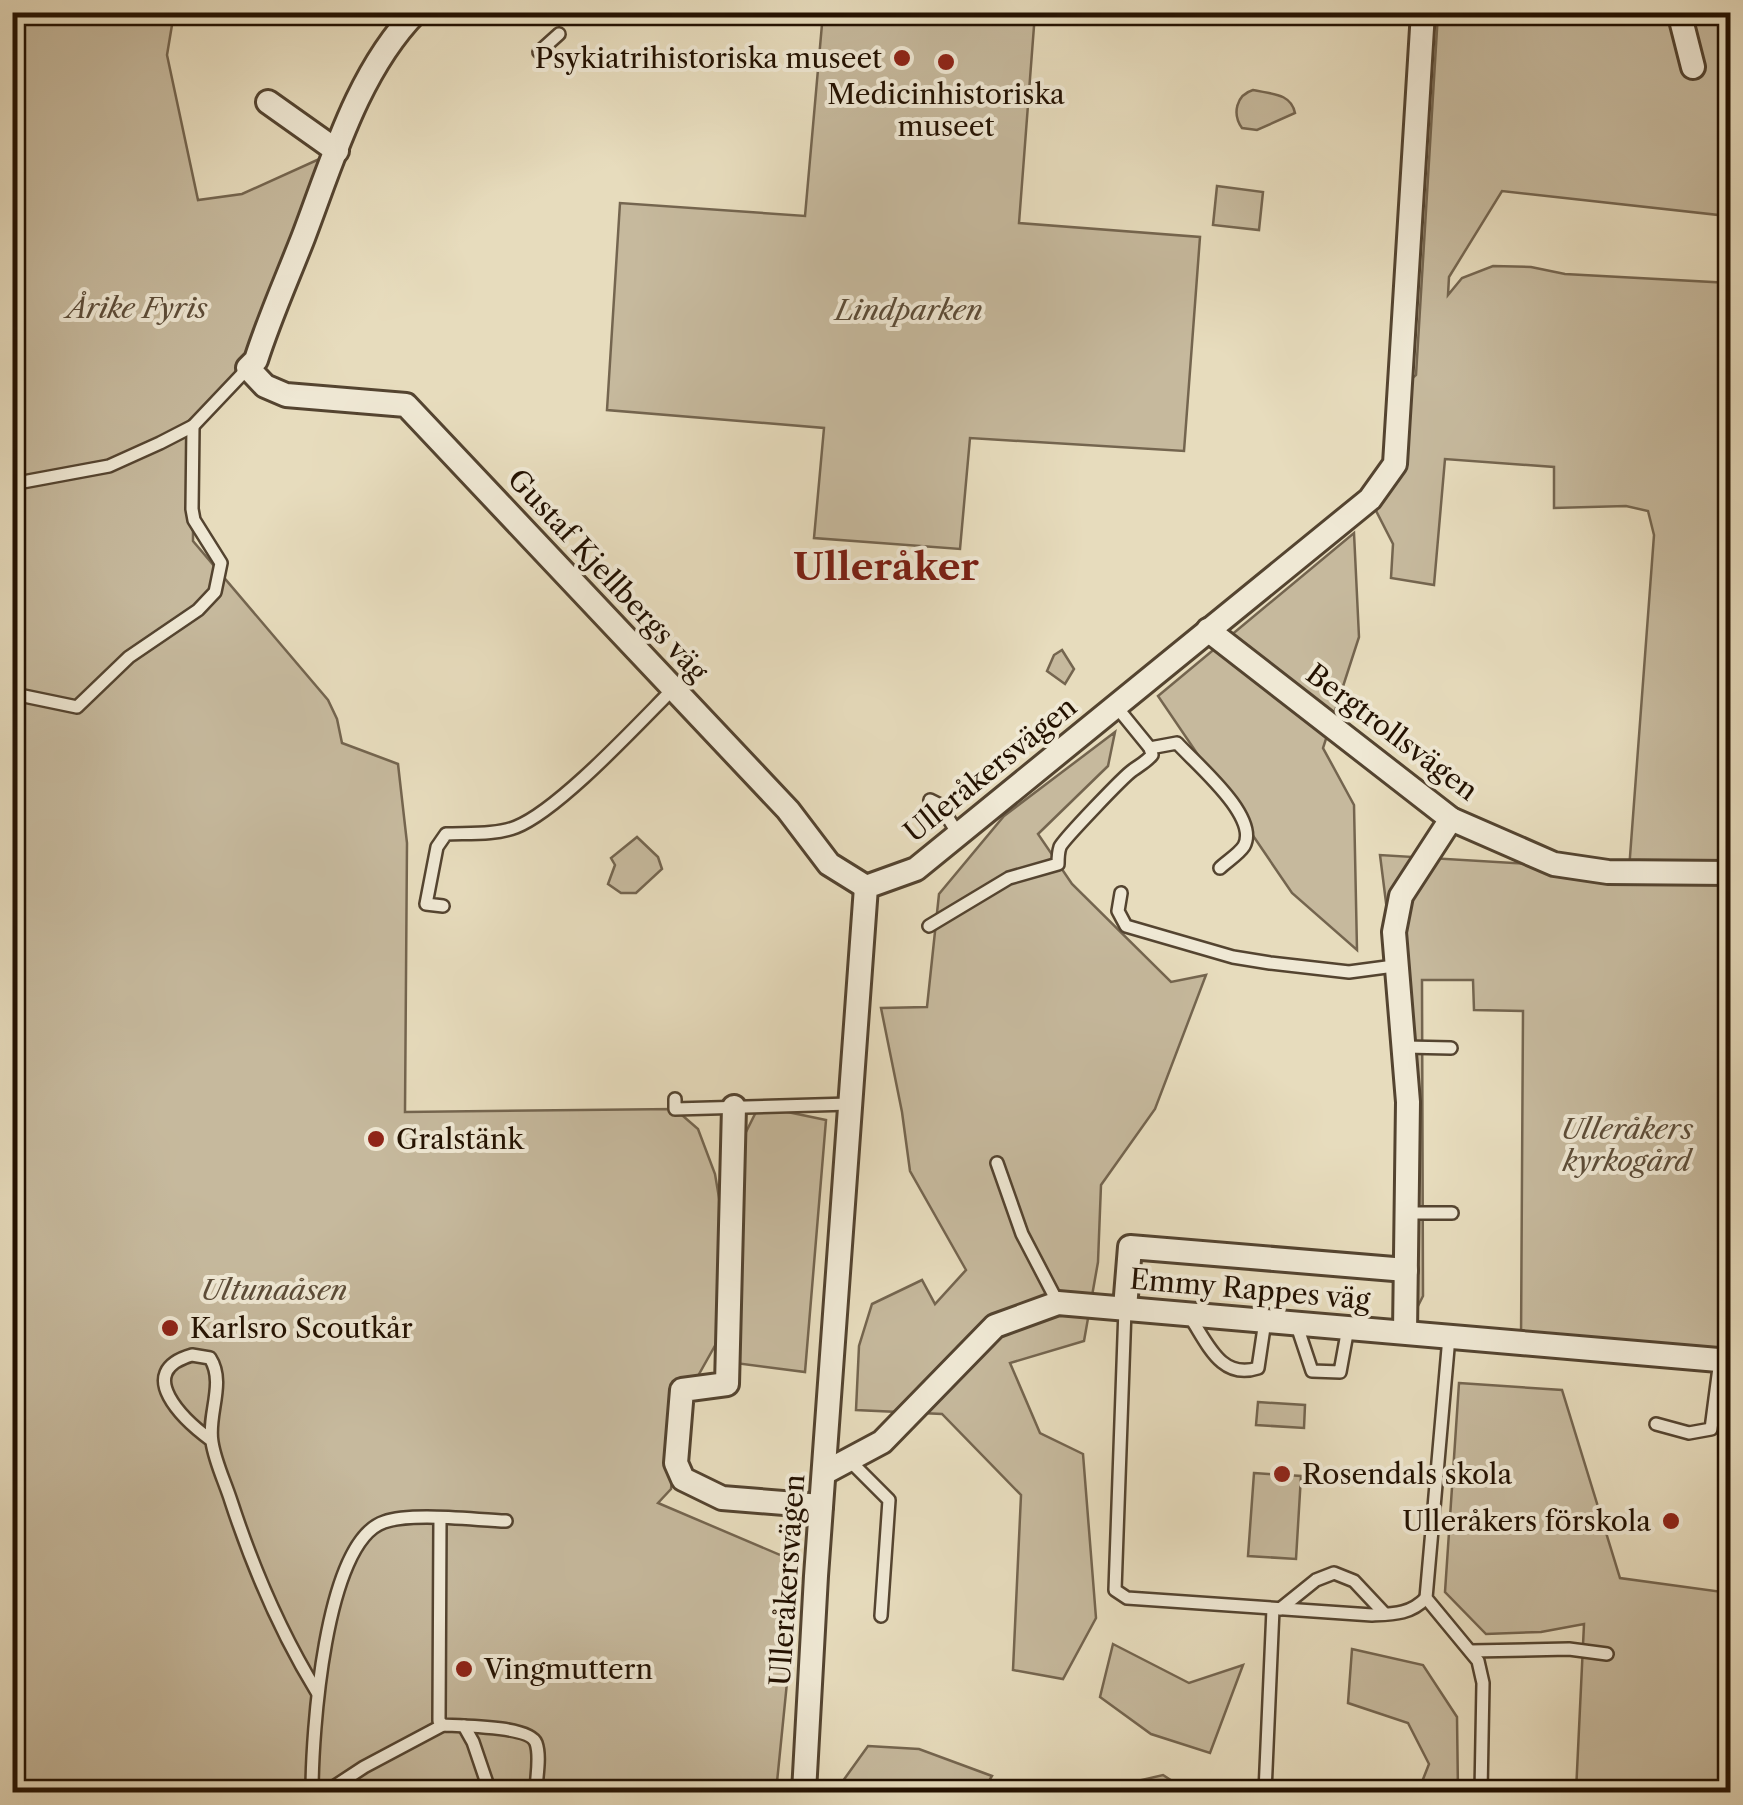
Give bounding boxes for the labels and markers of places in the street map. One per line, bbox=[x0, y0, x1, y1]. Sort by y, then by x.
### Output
place label: Psykiatrihistoriska museet bbox=[535, 41, 882, 75]
marker: Psykiatrihistoriska museet bbox=[891, 47, 913, 69]
marker: Medicinhistoriska museet bbox=[935, 51, 957, 73]
place label: Medicinhistoriska museet bbox=[827, 77, 1065, 143]
place label: Gralstänk bbox=[396, 1122, 526, 1156]
marker: Gralstänk bbox=[365, 1128, 387, 1150]
place label: Karlsro Scoutkår bbox=[190, 1311, 413, 1345]
marker: Karlsro Scoutkår bbox=[159, 1317, 181, 1339]
place label: Rosendals skola bbox=[1302, 1457, 1512, 1491]
marker: Rosendals skola bbox=[1271, 1463, 1293, 1485]
place label: Ulleråkers förskola bbox=[1402, 1504, 1651, 1538]
marker: Ulleråkers förskola bbox=[1660, 1510, 1682, 1532]
place label: Vingmuttern bbox=[483, 1652, 653, 1686]
marker: Vingmuttern bbox=[453, 1658, 475, 1680]

